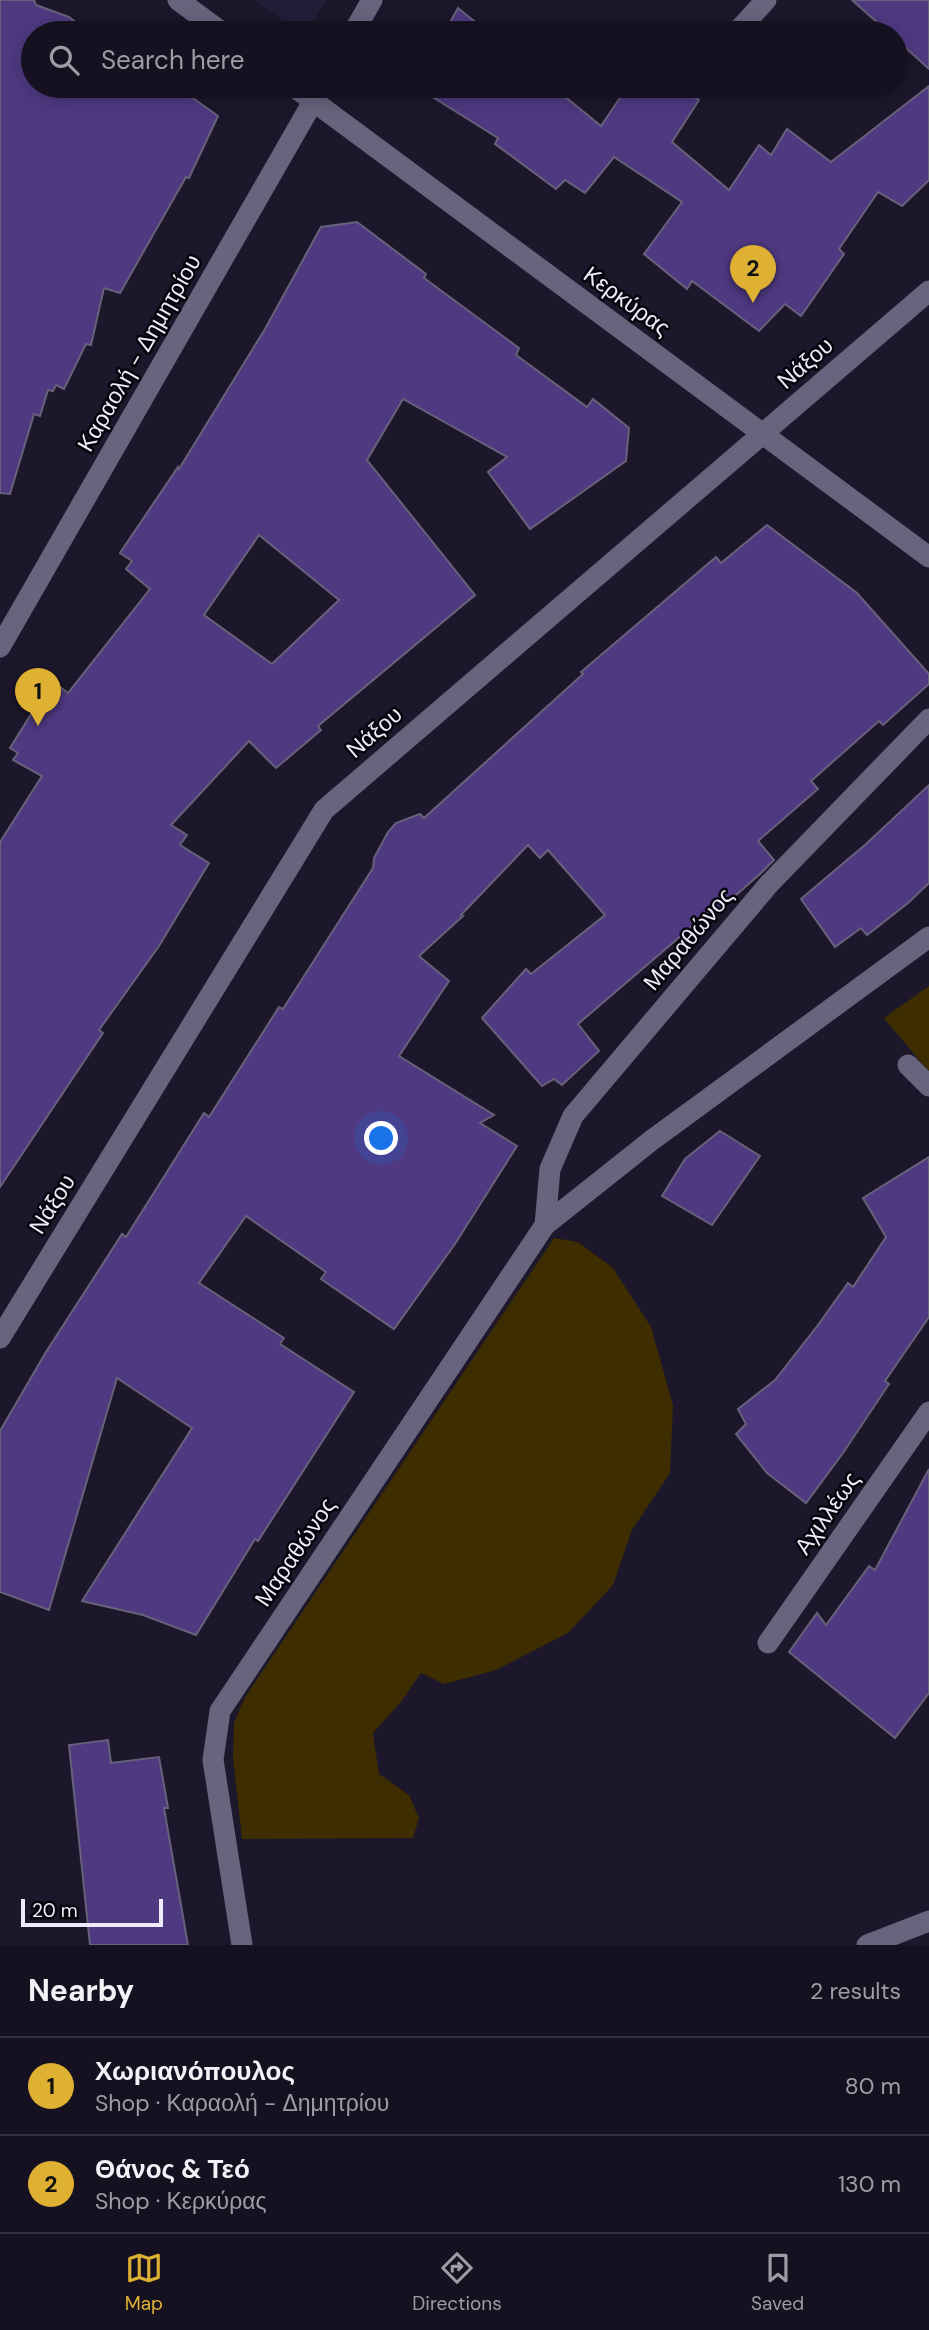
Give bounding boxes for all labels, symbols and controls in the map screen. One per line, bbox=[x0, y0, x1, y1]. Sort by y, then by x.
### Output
search box bbox=[21, 21, 908, 98]
icon: search bbox=[45, 41, 83, 79]
text: Search here bbox=[101, 43, 244, 77]
pin: 2 bbox=[730, 245, 776, 303]
street label: Καραολή - Δημητρίου bbox=[70, 249, 208, 457]
street label: Κερκύρας bbox=[578, 259, 676, 343]
street label: Νάξου bbox=[771, 330, 839, 396]
pin: 1 bbox=[15, 668, 61, 726]
street label: Νάξου bbox=[340, 699, 408, 765]
street label: Μαραθώνος bbox=[636, 881, 740, 997]
your location bbox=[364, 1121, 398, 1155]
street label: Νάξου bbox=[22, 1169, 82, 1239]
street label: Αχιλλέως bbox=[788, 1466, 866, 1560]
street label: Μαραθώνος bbox=[248, 1492, 342, 1612]
scale bar bbox=[21, 1896, 163, 1928]
text: 20 m bbox=[32, 1898, 78, 1923]
text: Nearby bbox=[28, 1971, 134, 2010]
text: 2 results bbox=[810, 1976, 901, 2006]
text: Χωριανόπουλος bbox=[95, 2054, 295, 2088]
text: 1 bbox=[47, 2071, 55, 2101]
text: 80 m bbox=[845, 2071, 901, 2101]
text: Shop · Καραολή - Δημητρίου bbox=[95, 2088, 389, 2118]
text: Θάνος & Τεό bbox=[95, 2152, 250, 2186]
text: 2 bbox=[44, 2169, 58, 2199]
text: 130 m bbox=[838, 2169, 901, 2199]
text: Shop · Κερκύρας bbox=[95, 2186, 267, 2216]
tab: Map bbox=[125, 2249, 163, 2316]
tab: Directions bbox=[412, 2249, 502, 2316]
tab: Saved bbox=[751, 2249, 804, 2316]

